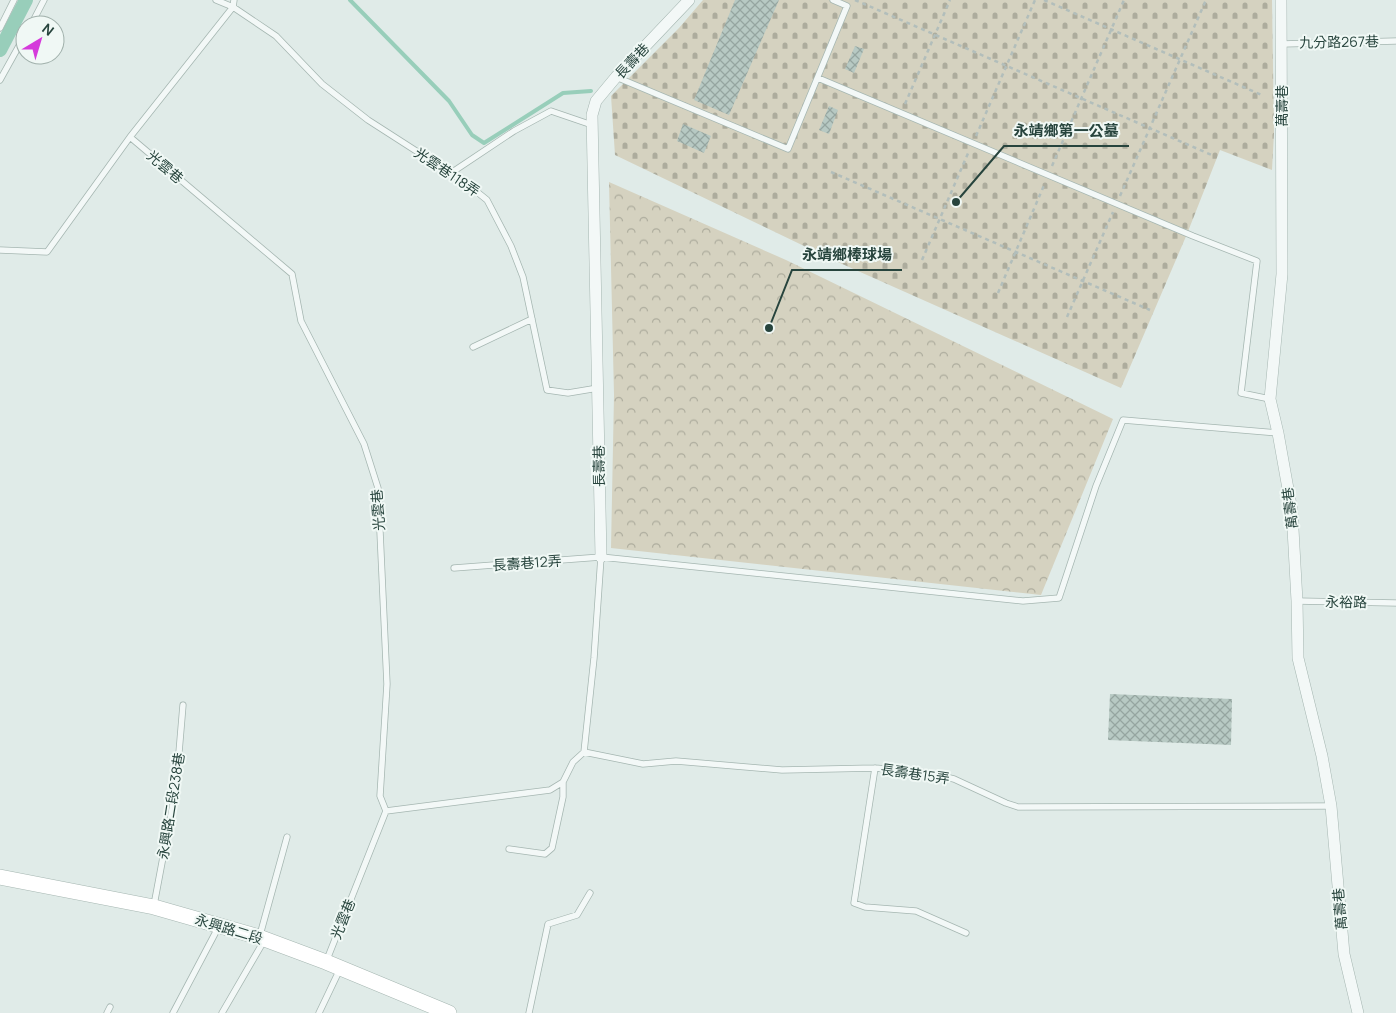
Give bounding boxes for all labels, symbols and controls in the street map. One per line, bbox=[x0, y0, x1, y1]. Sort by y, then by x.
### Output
north arrow bbox=[15, 15, 65, 65]
text: N bbox=[38, 19, 58, 40]
street label: 九分路267巷 bbox=[1299, 31, 1379, 52]
street label: 長壽巷 bbox=[610, 39, 653, 82]
street label: 萬壽巷 bbox=[1272, 85, 1291, 127]
callout: 永靖鄉第一公墓 bbox=[1004, 116, 1129, 146]
text: 永靖鄉第一公墓 bbox=[1013, 120, 1119, 141]
street label: 光雲巷118弄 bbox=[411, 143, 484, 200]
street label: 光雲巷 bbox=[143, 146, 188, 187]
callout: 永靖鄉棒球場 bbox=[792, 240, 902, 270]
text: 永靖鄉棒球場 bbox=[802, 244, 892, 265]
street label: 長壽巷 bbox=[589, 445, 608, 487]
street label: 萬壽巷 bbox=[1278, 486, 1301, 530]
street label: 光雲巷 bbox=[367, 488, 388, 532]
street label: 長壽巷12弄 bbox=[492, 551, 562, 574]
street label: 永裕路 bbox=[1325, 592, 1367, 611]
street label: 永興路二段238巷 bbox=[153, 751, 188, 861]
street label: 長壽巷15弄 bbox=[879, 759, 951, 788]
street label: 萬壽巷 bbox=[1328, 887, 1351, 931]
street label: 光雲巷 bbox=[326, 896, 359, 942]
street label: 永興路二段 bbox=[193, 909, 265, 948]

